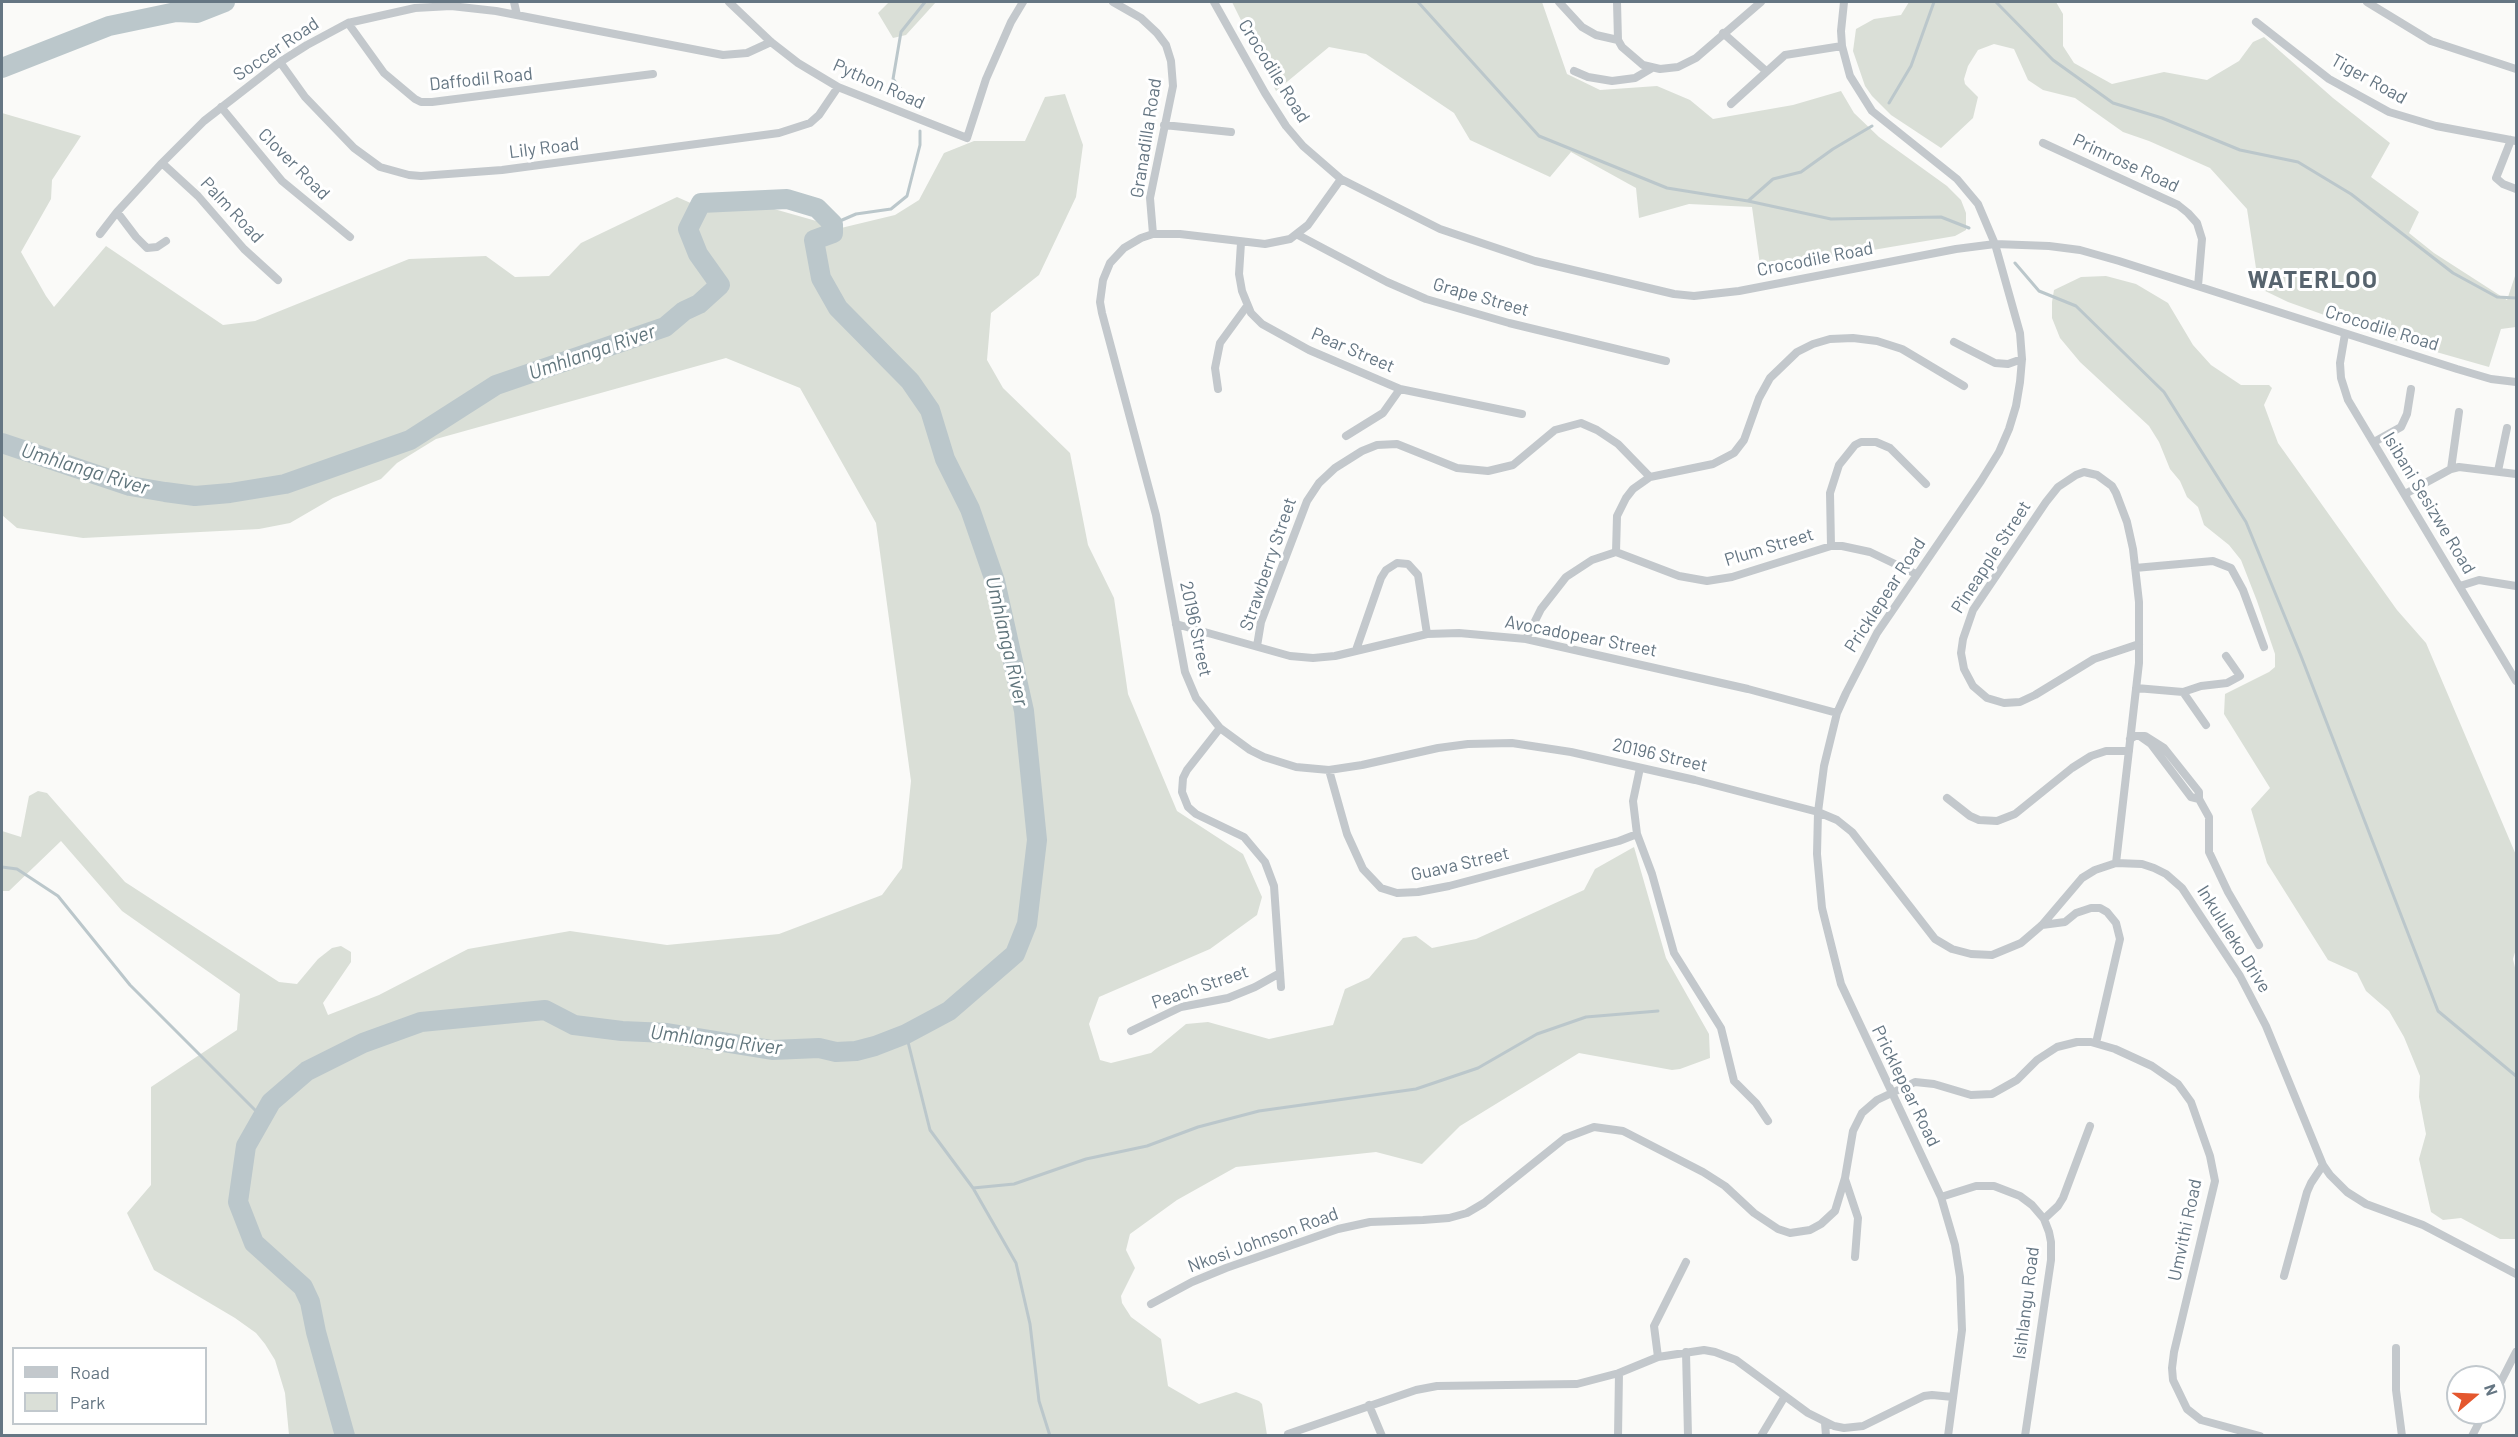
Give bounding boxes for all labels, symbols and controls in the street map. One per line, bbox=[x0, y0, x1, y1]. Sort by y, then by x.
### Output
street label: Soccer Road bbox=[229, 13, 323, 85]
street label: Crocodile Road bbox=[1234, 15, 1314, 127]
street label: Tiger Road bbox=[2327, 49, 2411, 109]
street label: Python Road bbox=[830, 54, 928, 114]
street label: Daffodil Road bbox=[428, 63, 534, 95]
street label: Granadilla Road bbox=[1126, 77, 1166, 199]
street label: Clover Road bbox=[254, 124, 334, 204]
street label: Primrose Road bbox=[2070, 129, 2182, 197]
street label: Lily Road bbox=[508, 133, 580, 163]
street label: Palm Road bbox=[196, 173, 268, 247]
street label: Crocodile Road bbox=[1755, 237, 1875, 281]
district label: WATERLOO bbox=[2248, 266, 2378, 294]
street label: Grape Street bbox=[1430, 273, 1532, 321]
street label: Crocodile Road bbox=[2322, 300, 2442, 356]
water label: Umhlanga River bbox=[525, 319, 659, 385]
street label: Pear Street bbox=[1308, 323, 1398, 377]
street label: Isibani Sesizwe Road bbox=[2378, 428, 2480, 578]
water label: Umhlanga River bbox=[18, 438, 152, 500]
street label: Strawberry Street bbox=[1235, 494, 1301, 634]
street label: Pineapple Street bbox=[1947, 497, 2035, 617]
street label: Plum Street bbox=[1722, 523, 1816, 571]
street label: Pricklepear Road bbox=[1840, 534, 1930, 656]
water label: Umhlanga River bbox=[980, 574, 1034, 708]
street label: 20196 Street bbox=[1175, 579, 1217, 679]
street label: Avocadopear Street bbox=[1503, 611, 1659, 661]
street label: 20196 Street bbox=[1610, 734, 1710, 776]
street label: Guava Street bbox=[1409, 842, 1511, 886]
street label: Inkululeko Drive bbox=[2192, 881, 2276, 997]
street label: Peach Street bbox=[1149, 960, 1251, 1014]
water label: Umhlanga River bbox=[649, 1020, 783, 1060]
street label: Pricklepear Road bbox=[1867, 1022, 1945, 1150]
street label: Umvithi Road bbox=[2164, 1177, 2206, 1283]
street label: Nkosi Johnson Road bbox=[1185, 1203, 1341, 1277]
street label: Isihlangu Road bbox=[2008, 1245, 2044, 1361]
legend bbox=[12, 1347, 207, 1425]
text: Road bbox=[70, 1361, 110, 1383]
north arrow bbox=[2446, 1365, 2506, 1425]
text: N bbox=[2481, 1381, 2502, 1398]
text: Park bbox=[70, 1391, 105, 1413]

